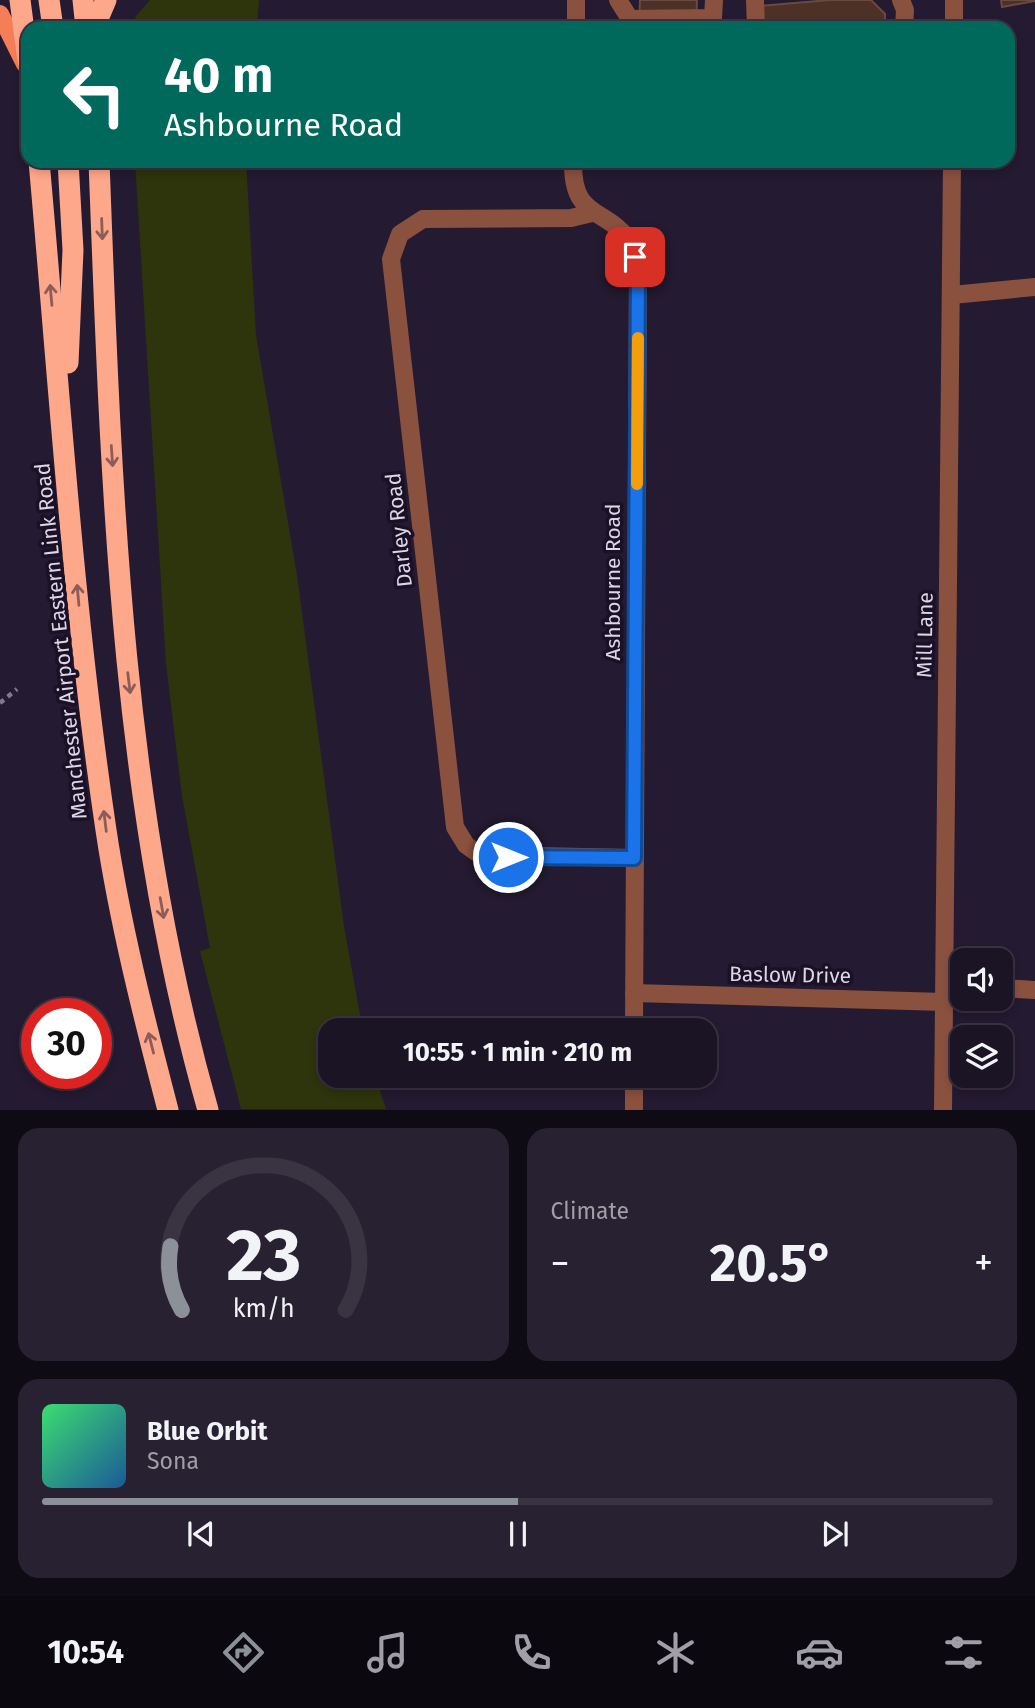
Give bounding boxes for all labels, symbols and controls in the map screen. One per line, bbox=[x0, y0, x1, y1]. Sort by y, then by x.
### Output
text: 40 m bbox=[164, 46, 273, 105]
icon: left bbox=[49, 49, 140, 140]
text: Ashbourne Road bbox=[164, 106, 403, 144]
one-way arrow bbox=[95, 217, 108, 240]
pin bbox=[605, 227, 665, 287]
icon: arrive bbox=[616, 238, 654, 276]
one-way arrow bbox=[44, 284, 57, 307]
one-way arrow bbox=[106, 445, 119, 468]
street label: Manchester Airport Eastern Link Road bbox=[29, 462, 93, 820]
street label: Darley Road bbox=[380, 472, 418, 588]
street label: Ashbourne Road bbox=[600, 504, 626, 660]
one-way arrow bbox=[72, 584, 85, 607]
street label: Mill Lane bbox=[911, 592, 939, 678]
one-way arrow bbox=[122, 671, 135, 694]
one-way arrow bbox=[98, 810, 111, 833]
position arrow bbox=[471, 820, 545, 894]
one-way arrow bbox=[155, 896, 169, 919]
map controls bbox=[950, 948, 1013, 1088]
button: sound bbox=[950, 948, 1013, 1011]
street label: Baslow Drive bbox=[729, 961, 851, 989]
speed limit sign: 30 bbox=[21, 998, 112, 1089]
button: layers bbox=[950, 1025, 1013, 1088]
one-way arrow bbox=[144, 1032, 157, 1055]
text: 10:55 · 1 min · 210 m bbox=[403, 1037, 632, 1068]
text: Climate bbox=[551, 1197, 629, 1225]
text: 23 bbox=[226, 1213, 301, 1300]
text: 20.5° bbox=[709, 1232, 834, 1295]
text: − bbox=[551, 1240, 570, 1286]
text: + bbox=[974, 1240, 993, 1286]
text: km/h bbox=[232, 1294, 294, 1324]
text: Blue Orbit bbox=[147, 1416, 267, 1447]
text: Sona bbox=[147, 1447, 199, 1475]
icon: previous bbox=[182, 1515, 220, 1553]
icon: pause bbox=[499, 1515, 537, 1553]
icon: next bbox=[816, 1515, 854, 1553]
icon: directions bbox=[219, 1628, 268, 1677]
icon: music bbox=[363, 1628, 412, 1677]
icon: phone bbox=[507, 1628, 556, 1677]
icon: climate bbox=[651, 1628, 700, 1677]
icon: car bbox=[795, 1628, 844, 1677]
icon: filters bbox=[939, 1628, 988, 1677]
text: 10:54 bbox=[47, 1633, 124, 1671]

